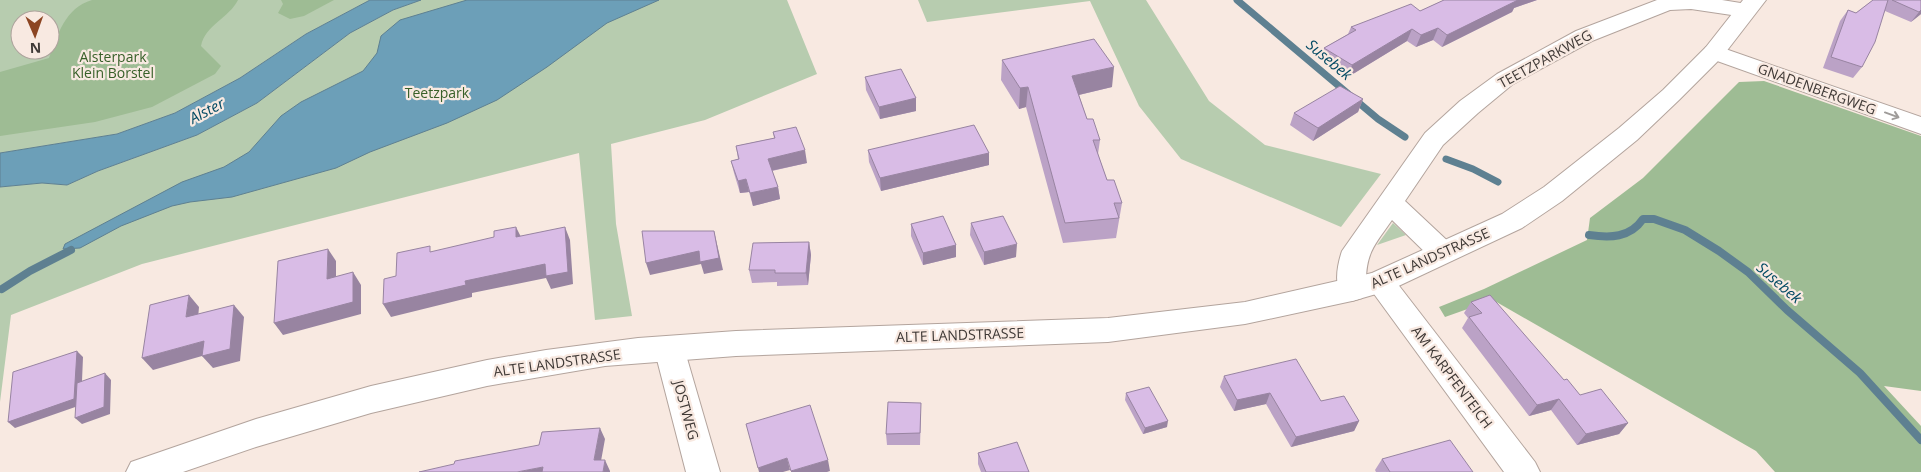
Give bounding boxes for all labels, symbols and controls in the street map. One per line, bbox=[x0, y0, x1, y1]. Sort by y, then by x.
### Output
north arrow bbox=[10, 10, 60, 60]
street label: TEETZPARKWEG bbox=[1495, 25, 1595, 92]
water label: Susebek bbox=[1303, 34, 1357, 85]
text: N bbox=[29, 39, 41, 58]
park label: Alsterpark Klein Borstel bbox=[72, 47, 154, 82]
street label: GNADENBERGWEG bbox=[1755, 58, 1879, 119]
park label: Teetzpark bbox=[405, 83, 470, 102]
water label: Alster bbox=[185, 92, 229, 128]
one-way arrow bbox=[1883, 111, 1899, 120]
street label: ALTE LANDSTRASSE bbox=[1367, 223, 1492, 292]
water label: Susebek bbox=[1753, 257, 1807, 308]
street label: AM KARPFENTEICH bbox=[1408, 322, 1497, 432]
street label: ALTE LANDSTRASSE bbox=[896, 323, 1024, 346]
street label: ALTE LANDSTRASSE bbox=[492, 344, 622, 381]
street label: JOSTWEG bbox=[669, 376, 704, 442]

